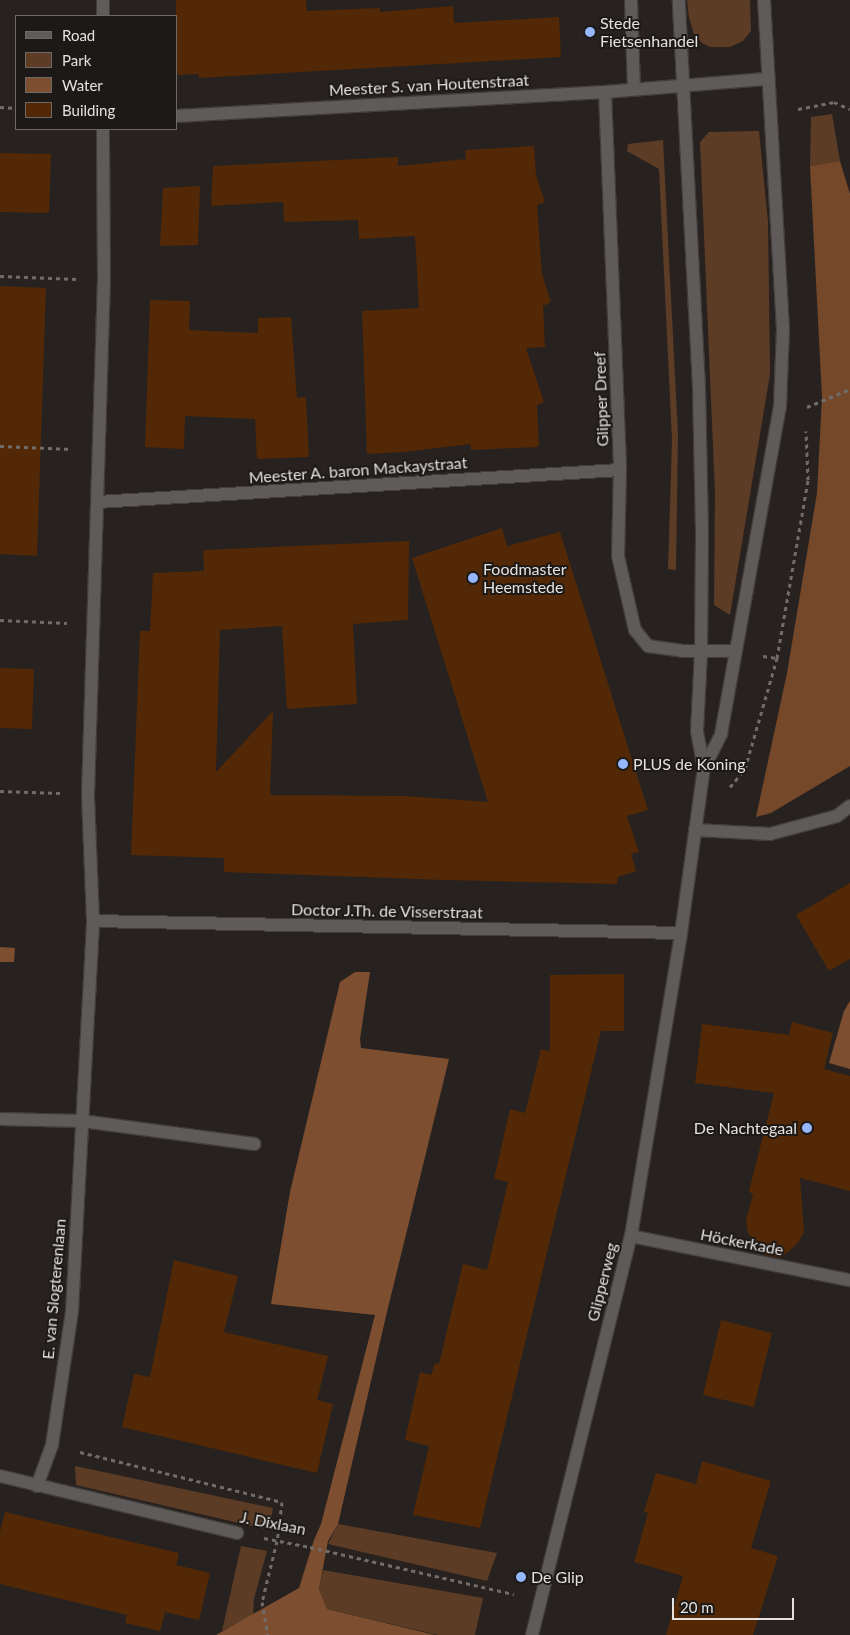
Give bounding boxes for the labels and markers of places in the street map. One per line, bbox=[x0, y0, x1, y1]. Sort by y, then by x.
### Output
place label: Stede Fietsenhandel bbox=[600, 13, 698, 51]
marker: Stede Fietsenhandel bbox=[584, 26, 596, 38]
place label: Foodmaster Heemstede bbox=[483, 559, 566, 597]
marker: Foodmaster Heemstede bbox=[467, 572, 479, 584]
place label: PLUS de Koning bbox=[633, 754, 746, 774]
marker: PLUS de Koning bbox=[617, 758, 629, 770]
place label: De Nachtegaal bbox=[694, 1118, 797, 1138]
marker: De Nachtegaal bbox=[801, 1122, 813, 1134]
place label: De Glip bbox=[531, 1567, 584, 1587]
marker: De Glip bbox=[515, 1571, 527, 1583]

